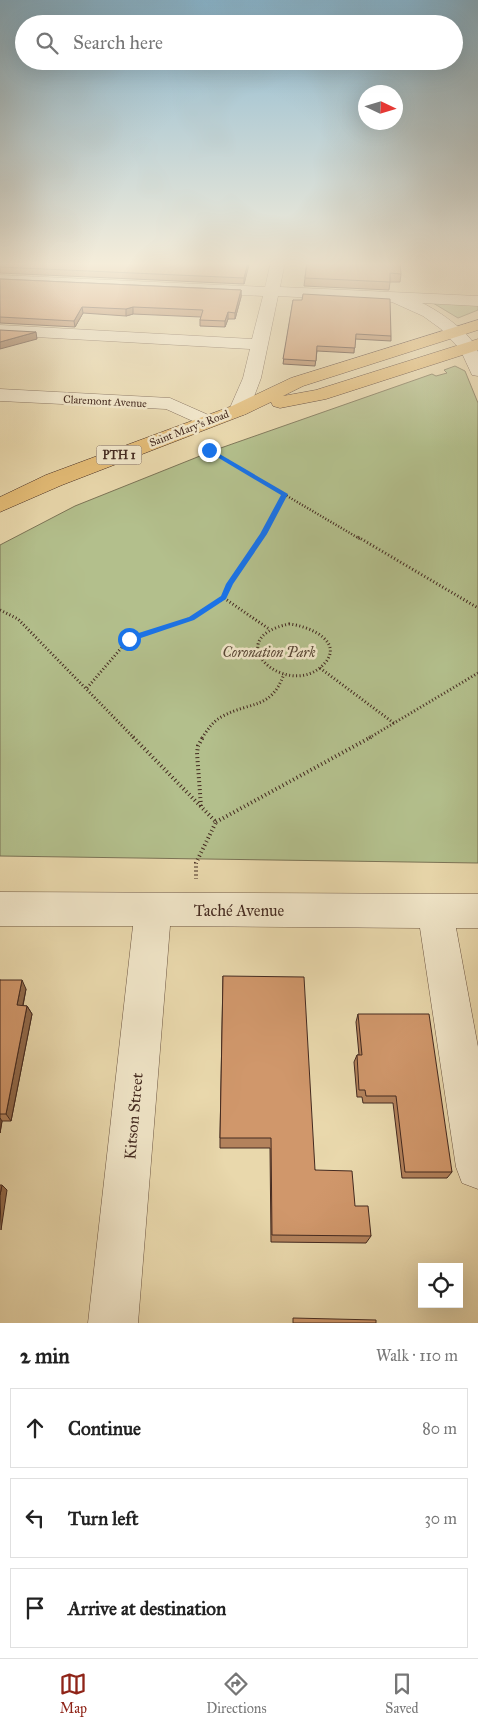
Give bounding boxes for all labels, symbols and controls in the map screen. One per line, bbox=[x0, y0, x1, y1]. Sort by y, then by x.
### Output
search box bbox=[15, 15, 463, 70]
icon: search bbox=[33, 29, 61, 57]
text: Search here bbox=[73, 31, 163, 54]
north arrow bbox=[358, 85, 403, 130]
street label: Claremont Avenue bbox=[63, 393, 148, 410]
street label: Saint Mary's Road bbox=[148, 407, 231, 450]
route end bbox=[198, 439, 221, 462]
road number: PTH 1 bbox=[96, 446, 142, 464]
route start bbox=[118, 628, 141, 651]
park label: Coronation Park bbox=[223, 644, 316, 661]
street label: Taché Avenue bbox=[194, 901, 285, 920]
street label: Kitson Street bbox=[120, 1071, 147, 1160]
map controls bbox=[418, 1263, 463, 1308]
button: locate bbox=[418, 1263, 463, 1308]
text: 2 min bbox=[20, 1343, 70, 1369]
text: Walk · 110 m bbox=[376, 1346, 458, 1365]
icon: ahead bbox=[21, 1414, 49, 1442]
text: Continue bbox=[68, 1417, 141, 1440]
text: 80 m bbox=[422, 1419, 457, 1438]
icon: left bbox=[21, 1504, 49, 1532]
text: Turn left bbox=[68, 1507, 138, 1530]
text: 30 m bbox=[424, 1509, 457, 1528]
icon: arrive bbox=[21, 1594, 49, 1622]
text: Arrive at destination bbox=[68, 1597, 226, 1620]
tab: Map bbox=[59, 1670, 87, 1717]
tab: Directions bbox=[206, 1670, 267, 1717]
tab: Saved bbox=[385, 1670, 419, 1717]

